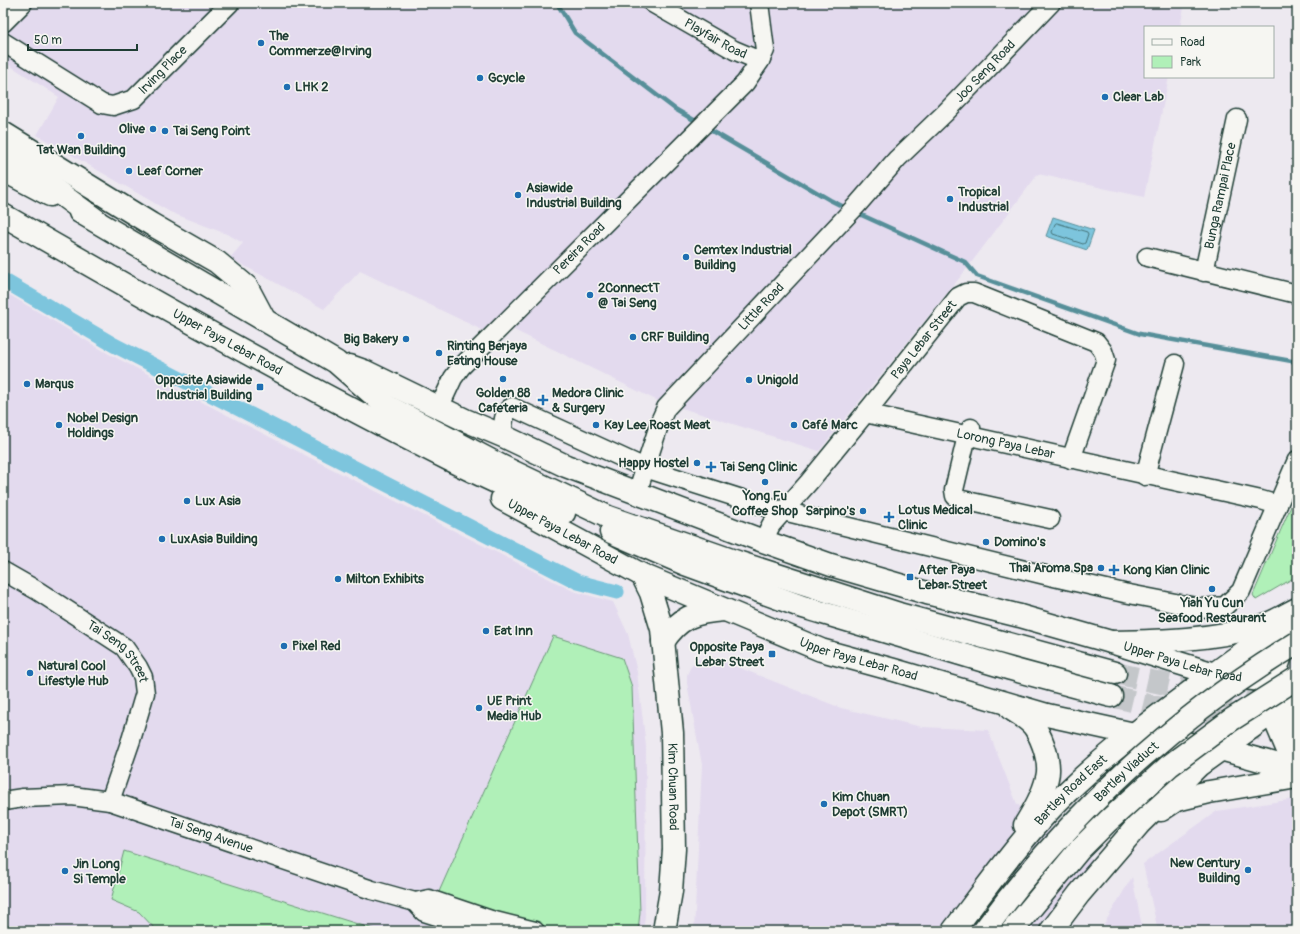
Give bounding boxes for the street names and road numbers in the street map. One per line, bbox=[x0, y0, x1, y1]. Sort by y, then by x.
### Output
street label: Playfair Road bbox=[681, 15, 749, 63]
street label: Joo Seng Road bbox=[952, 37, 1019, 106]
street label: Irving Place bbox=[135, 42, 191, 98]
street label: Bunga Rampai Place bbox=[1201, 140, 1240, 250]
street label: Pereira Road bbox=[550, 219, 609, 278]
street label: Little Road bbox=[735, 280, 788, 334]
street label: Paya Lebar Street bbox=[888, 297, 961, 382]
street label: Upper Paya Lebar Road bbox=[170, 306, 285, 379]
street label: Lorong Paya Lebar bbox=[955, 425, 1057, 463]
street label: Upper Paya Lebar Road bbox=[505, 496, 620, 568]
street label: Tai Seng Street bbox=[84, 617, 152, 684]
street label: Upper Paya Lebar Road bbox=[797, 634, 919, 685]
street label: Upper Paya Lebar Road bbox=[1121, 638, 1243, 685]
street label: Bartley Viaduct bbox=[1091, 738, 1163, 805]
street label: Kim Chuan Road bbox=[664, 743, 682, 831]
street label: Bartley Road East bbox=[1031, 751, 1111, 829]
street label: Tai Seng Avenue bbox=[166, 813, 256, 857]

